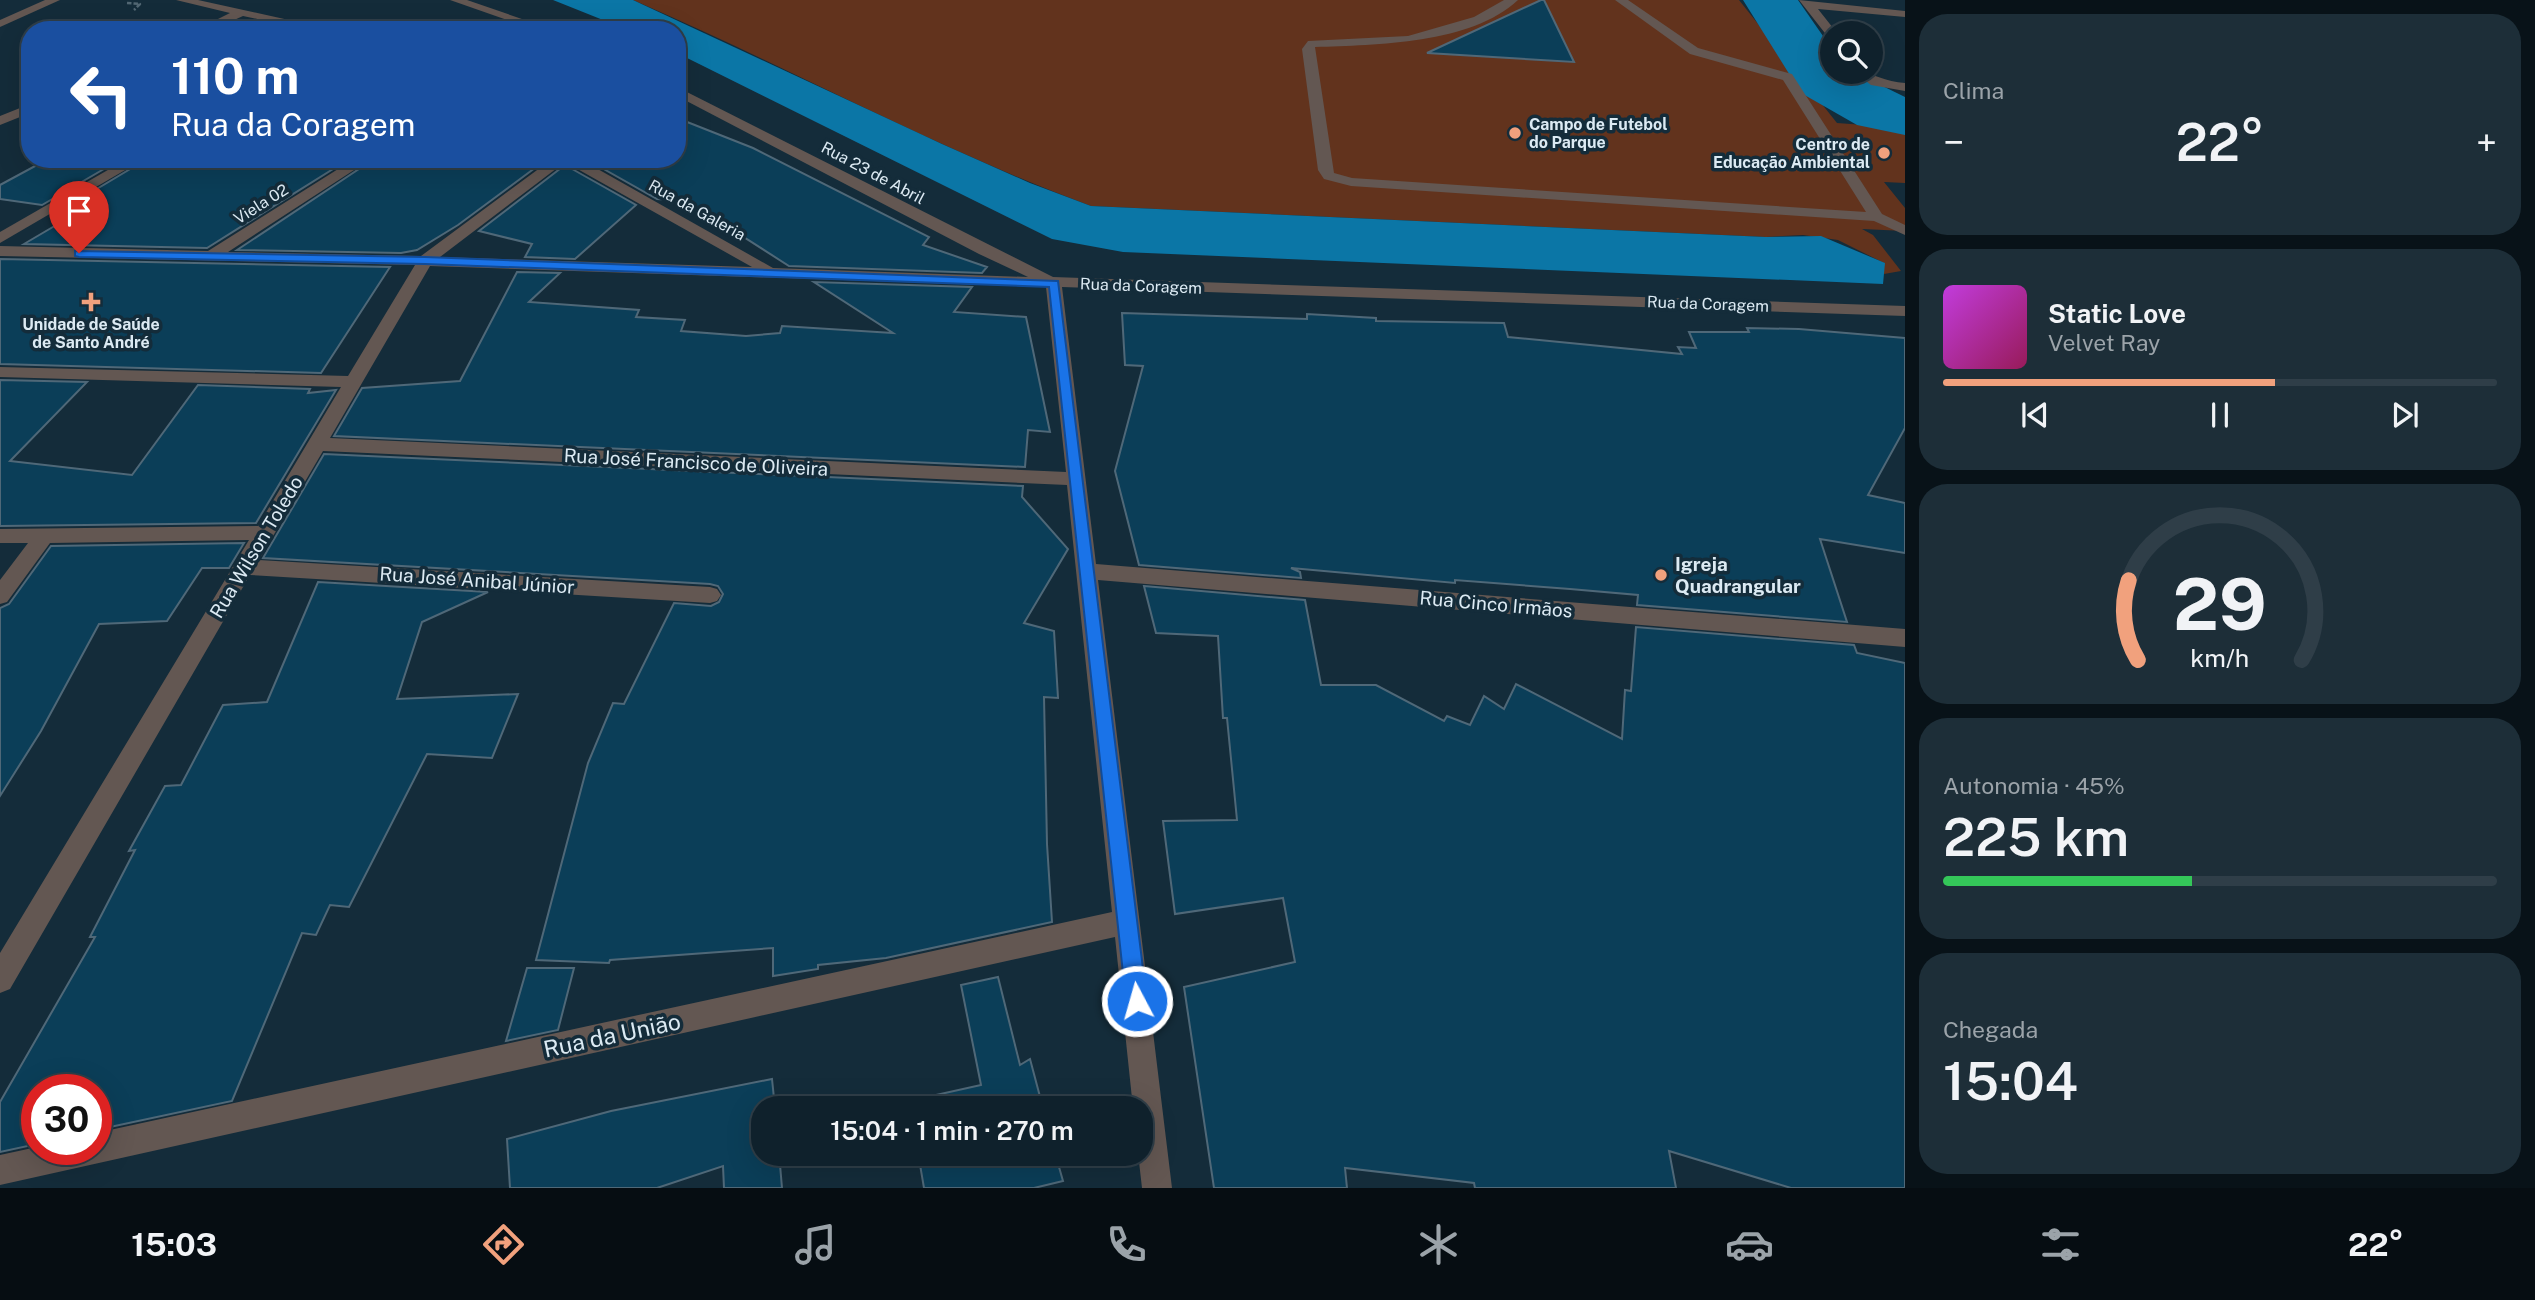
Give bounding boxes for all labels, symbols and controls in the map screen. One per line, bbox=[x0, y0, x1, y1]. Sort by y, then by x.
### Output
map controls bbox=[1820, 21, 1883, 84]
button: search bbox=[1820, 21, 1883, 84]
text: 110 m bbox=[171, 47, 299, 105]
icon: left bbox=[56, 49, 147, 140]
text: Clima bbox=[1943, 77, 2004, 104]
text: Rua da Coragem bbox=[171, 106, 415, 143]
text: 22° bbox=[2176, 112, 2264, 173]
place label: Campo de Futebol do Parque bbox=[1529, 115, 1668, 152]
text: − bbox=[1943, 120, 1964, 165]
text: + bbox=[2476, 120, 2497, 165]
marker: Campo de Futebol do Parque bbox=[1507, 125, 1523, 141]
place label: Centro de Educação Ambiental bbox=[1713, 135, 1870, 172]
street label: Rua 23 de Abril bbox=[818, 138, 928, 208]
marker: Centro de Educação Ambiental bbox=[1876, 145, 1892, 161]
street label: Rua da Galeria bbox=[645, 176, 749, 244]
street label: Viela 02 bbox=[230, 180, 292, 228]
pin bbox=[49, 181, 109, 253]
icon: arrive bbox=[60, 192, 98, 230]
street label: Rua da Coragem bbox=[1080, 274, 1202, 298]
marker: Unidade de Saúde de Santo André bbox=[81, 292, 101, 312]
street label: Rua da Coragem bbox=[1647, 292, 1769, 316]
text: Static Love bbox=[2048, 298, 2186, 329]
place label: Unidade de Saúde de Santo André bbox=[22, 315, 160, 352]
text: Velvet Ray bbox=[2048, 329, 2160, 356]
icon: previous bbox=[2016, 396, 2054, 434]
icon: pause bbox=[2201, 396, 2239, 434]
icon: next bbox=[2386, 396, 2424, 434]
street label: Rua José Francisco de Oliveira bbox=[563, 444, 829, 480]
street label: Rua Wilson Toledo bbox=[205, 472, 307, 622]
place label: Igreja Quadrangular bbox=[1675, 553, 1801, 597]
text: 29 bbox=[2173, 561, 2267, 646]
street label: Rua José Anibal Júnior bbox=[379, 562, 575, 598]
marker: Igreja Quadrangular bbox=[1653, 567, 1669, 583]
street label: Rua Cinco Irmãos bbox=[1419, 586, 1573, 622]
text: km/h bbox=[2191, 643, 2249, 673]
text: Autonomia · 45% bbox=[1943, 772, 2125, 799]
text: 225 km bbox=[1943, 807, 2129, 868]
position arrow bbox=[1100, 964, 1174, 1038]
street label: Rua da União bbox=[541, 1007, 683, 1063]
text: Chegada bbox=[1943, 1016, 2038, 1043]
text: 15:04 bbox=[1943, 1051, 2078, 1112]
speed limit sign: 30 bbox=[21, 1074, 112, 1165]
text: 15:04 · 1 min · 270 m bbox=[830, 1115, 1074, 1146]
icon: directions bbox=[479, 1220, 528, 1269]
icon: music bbox=[791, 1220, 840, 1269]
icon: phone bbox=[1102, 1220, 1151, 1269]
icon: climate bbox=[1414, 1220, 1463, 1269]
icon: car bbox=[1725, 1220, 1774, 1269]
icon: filters bbox=[2036, 1220, 2085, 1269]
text: 15:03 bbox=[131, 1226, 217, 1263]
text: 22° bbox=[2348, 1226, 2404, 1263]

